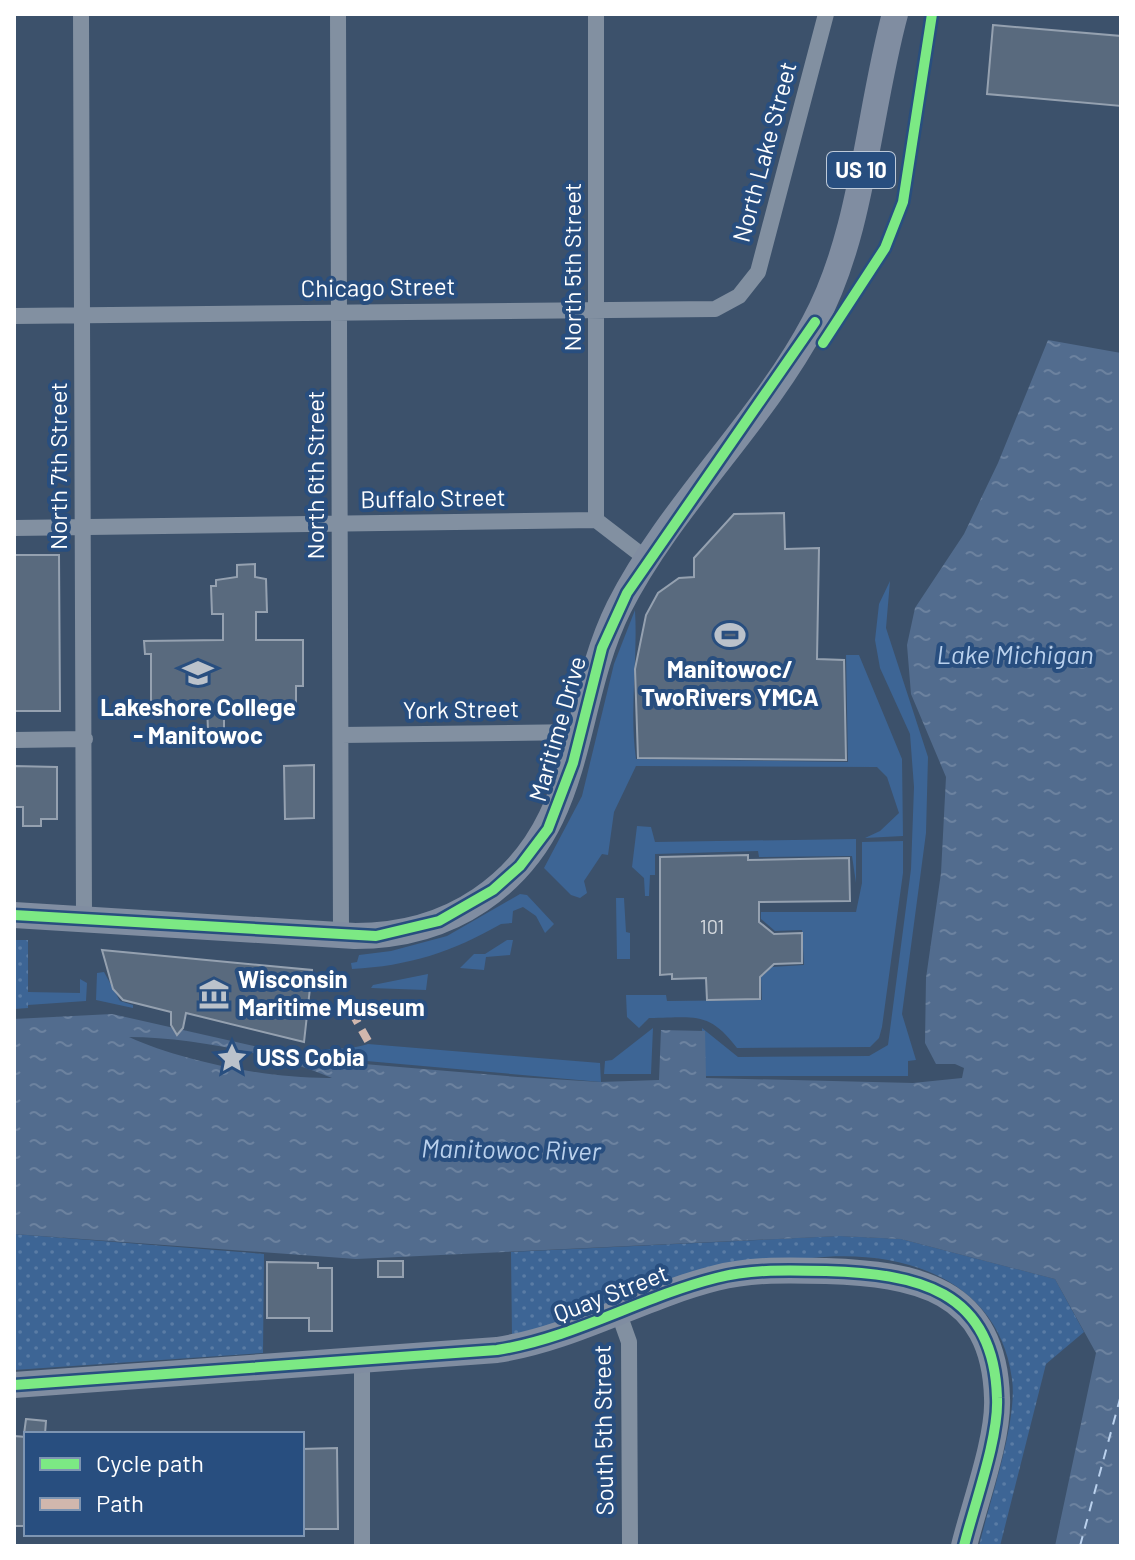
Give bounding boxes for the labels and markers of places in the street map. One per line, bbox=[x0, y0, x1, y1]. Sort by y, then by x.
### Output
sports icon: Manitowoc/ TwoRivers YMCA bbox=[713, 618, 747, 652]
place label: Manitowoc/ TwoRivers YMCA bbox=[641, 654, 819, 711]
school or university icon: Lakeshore College - Manitowoc bbox=[181, 656, 215, 690]
place label: Lakeshore College - Manitowoc bbox=[100, 692, 296, 749]
place label: Wisconsin Maritime Museum bbox=[238, 964, 425, 1021]
museum icon: Wisconsin Maritime Museum bbox=[197, 977, 231, 1011]
place icon: USS Cobia bbox=[215, 1041, 249, 1075]
place label: USS Cobia bbox=[256, 1042, 365, 1071]

